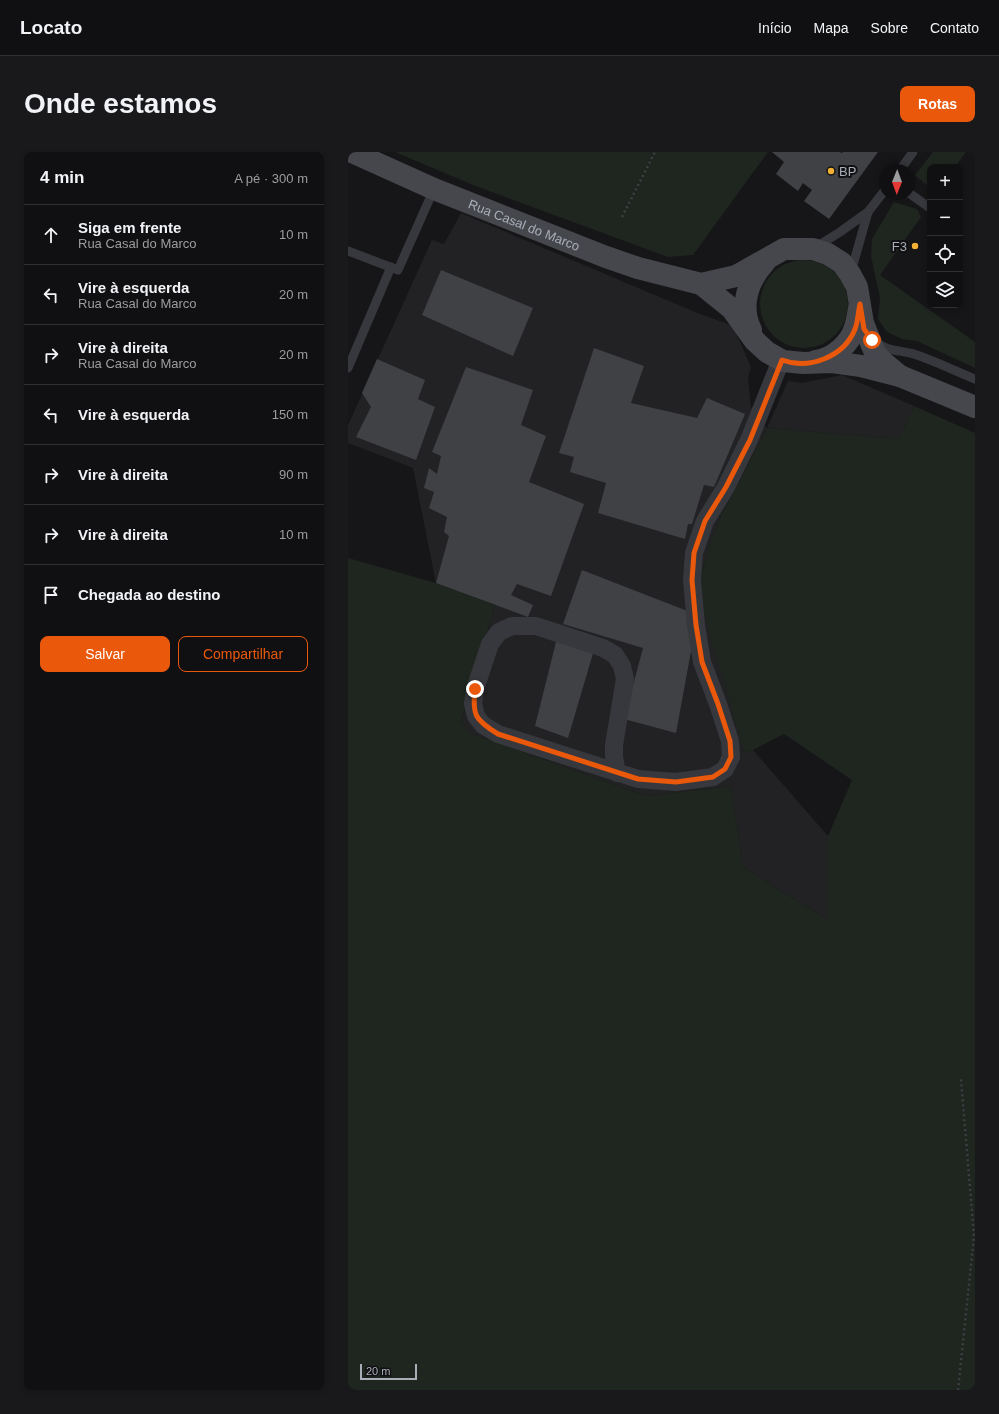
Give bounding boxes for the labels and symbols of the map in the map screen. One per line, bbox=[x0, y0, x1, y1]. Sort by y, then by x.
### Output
place label: BP bbox=[839, 164, 856, 179]
north arrow bbox=[879, 164, 915, 200]
marker: BP bbox=[826, 166, 836, 176]
street label: Rua Casal do Marco bbox=[466, 196, 582, 254]
place label: F3 bbox=[892, 239, 907, 254]
marker: F3 bbox=[910, 241, 920, 251]
route start bbox=[863, 331, 881, 349]
route end bbox=[466, 680, 484, 698]
scale bar bbox=[360, 1362, 417, 1381]

